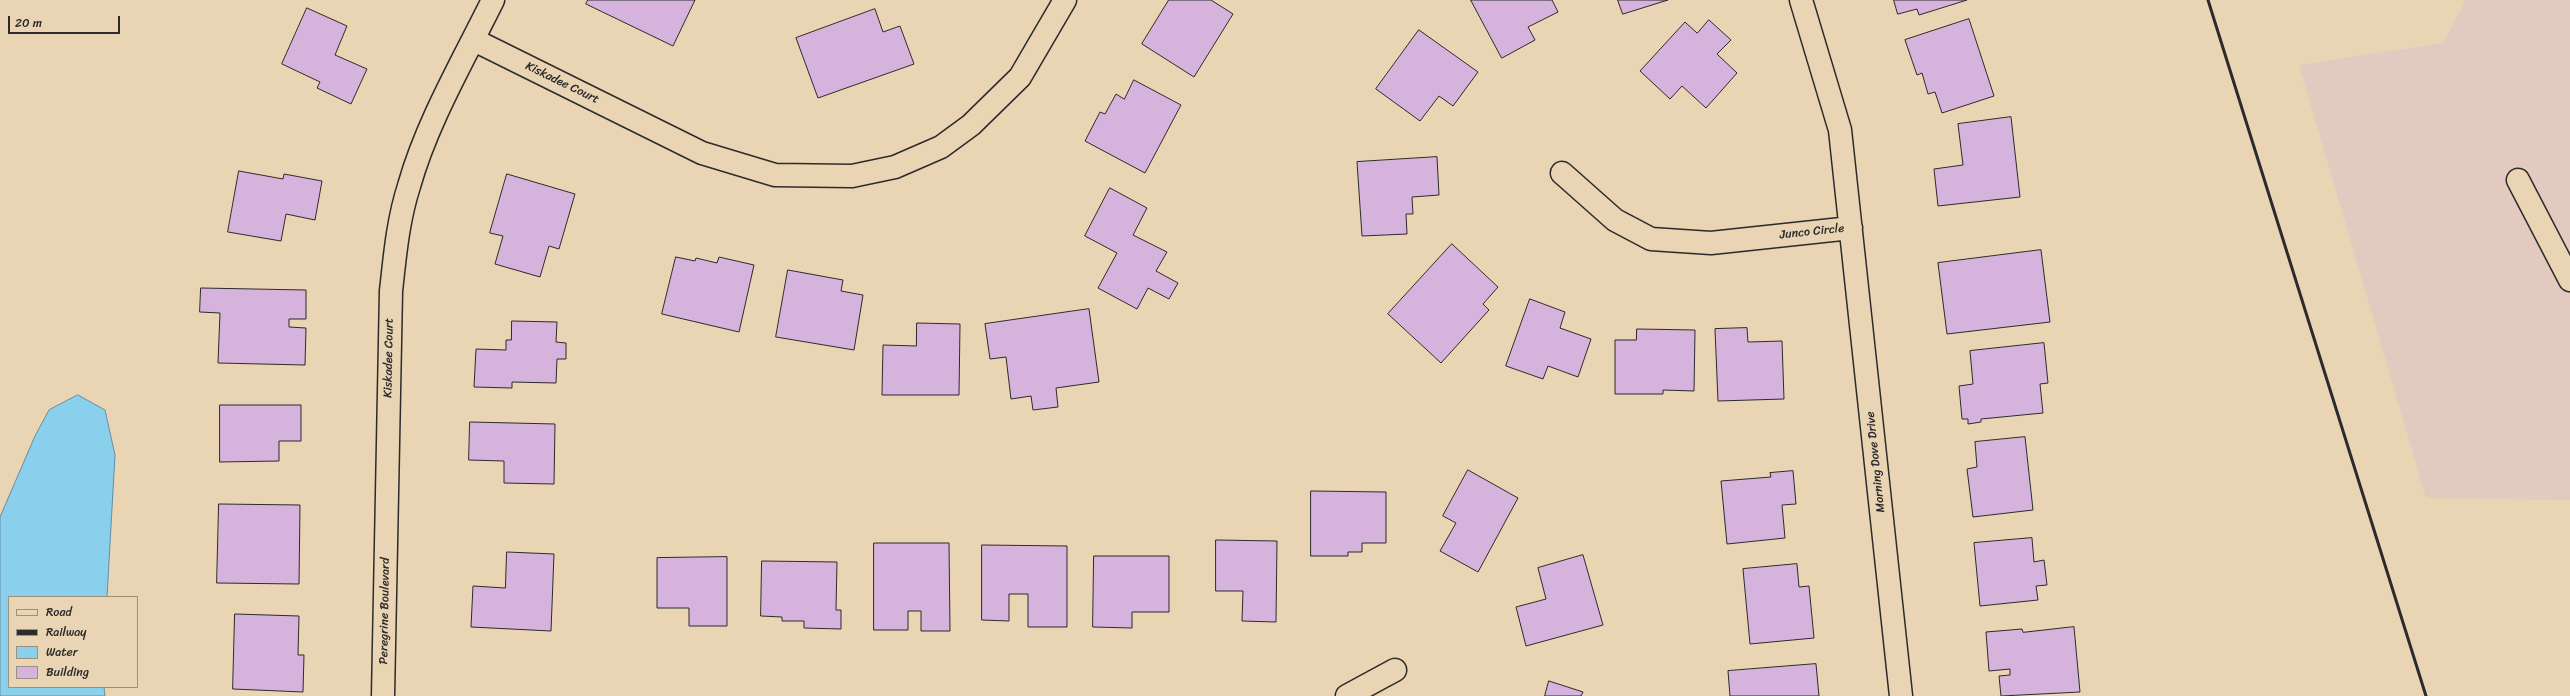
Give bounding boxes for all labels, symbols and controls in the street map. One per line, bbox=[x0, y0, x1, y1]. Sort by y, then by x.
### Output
scale bar bbox=[10, 8, 122, 34]
text: 20 m bbox=[15, 12, 42, 34]
street label: Kiskadee Court bbox=[523, 59, 601, 107]
street label: Junco Circle bbox=[1779, 221, 1845, 243]
street label: Kiskadee Court bbox=[381, 318, 397, 398]
street label: Morning Dove Drive bbox=[1864, 411, 1888, 513]
street label: Peregrine Boulevard bbox=[377, 558, 393, 664]
legend bbox=[8, 596, 138, 688]
text: Road bbox=[46, 601, 72, 623]
text: Railway bbox=[46, 621, 87, 643]
text: Water bbox=[46, 641, 78, 663]
text: Building bbox=[46, 661, 89, 683]

